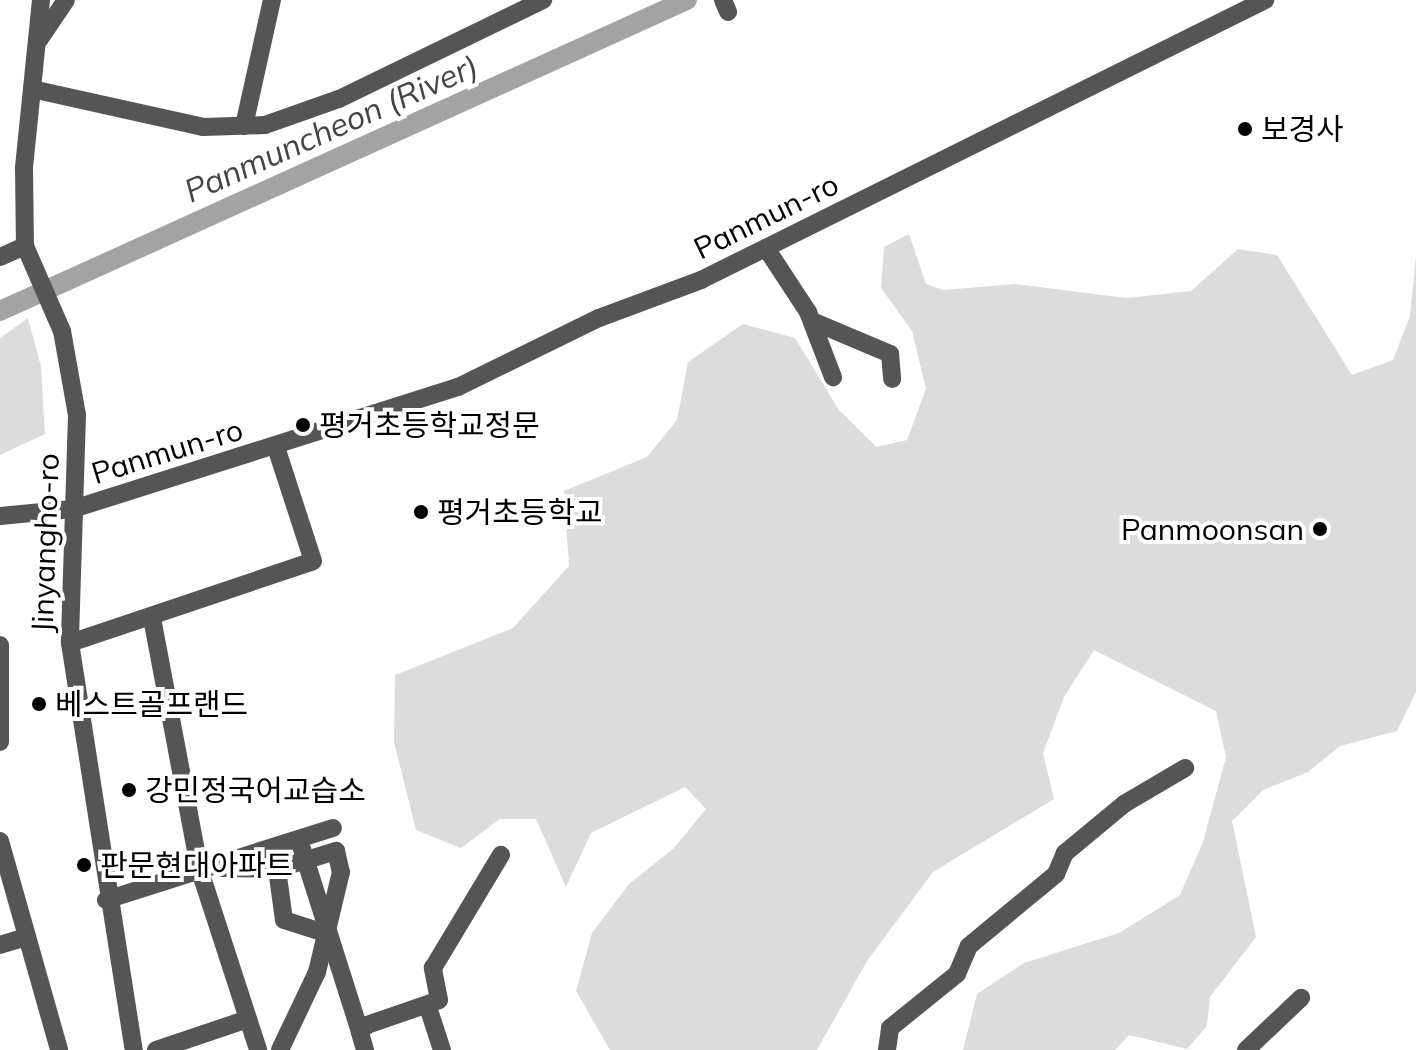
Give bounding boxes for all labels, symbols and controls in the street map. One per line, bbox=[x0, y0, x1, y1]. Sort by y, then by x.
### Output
water label: Panmuncheon (River) bbox=[178, 46, 484, 210]
place label: 보경사 bbox=[1261, 111, 1344, 147]
marker: 보경사 bbox=[1236, 120, 1254, 138]
street label: Panmun-ro bbox=[688, 166, 844, 266]
place label: 평거초등학교정문 bbox=[319, 407, 540, 443]
street label: Panmun-ro bbox=[87, 411, 247, 491]
marker: 평거초등학교정문 bbox=[294, 416, 312, 434]
street label: Jinyangho-ro bbox=[24, 453, 66, 633]
place label: 평거초등학교 bbox=[437, 494, 603, 530]
marker: 평거초등학교 bbox=[412, 503, 430, 521]
place label: Panmoonsan bbox=[1121, 511, 1304, 547]
marker: Panmoonsan bbox=[1311, 520, 1329, 538]
place label: 베스트골프랜드 bbox=[55, 686, 248, 722]
marker: 베스트골프랜드 bbox=[30, 695, 48, 713]
place label: 강민정국어교습소 bbox=[145, 772, 366, 808]
marker: 강민정국어교습소 bbox=[120, 781, 138, 799]
place label: 판문현대아파트 bbox=[100, 847, 293, 883]
marker: 판문현대아파트 bbox=[75, 856, 93, 874]

